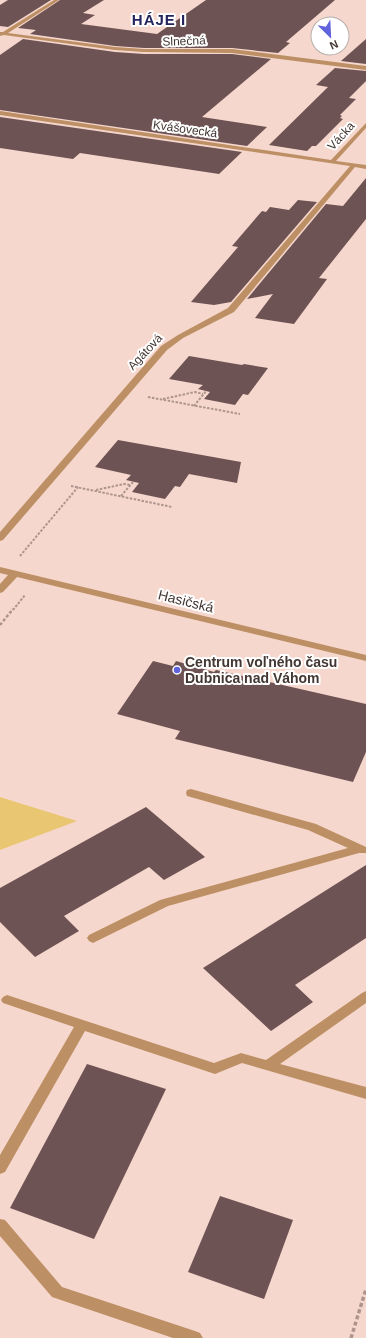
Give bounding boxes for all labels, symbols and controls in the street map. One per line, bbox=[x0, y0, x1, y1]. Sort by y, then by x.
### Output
district label: HÁJE I bbox=[132, 11, 186, 28]
north arrow bbox=[310, 16, 350, 56]
street label: Slnečná bbox=[162, 33, 206, 49]
text: N bbox=[328, 38, 340, 52]
street label: Kvášovecká bbox=[152, 118, 218, 140]
street label: Vácka bbox=[325, 119, 358, 153]
street label: Agátová bbox=[125, 331, 165, 373]
street label: Hasičská bbox=[157, 586, 216, 616]
place label: Centrum voľného času Dubnica nad Váhom bbox=[185, 654, 337, 686]
marker: Centrum voľného času Dubnica nad Váhom bbox=[172, 665, 182, 675]

